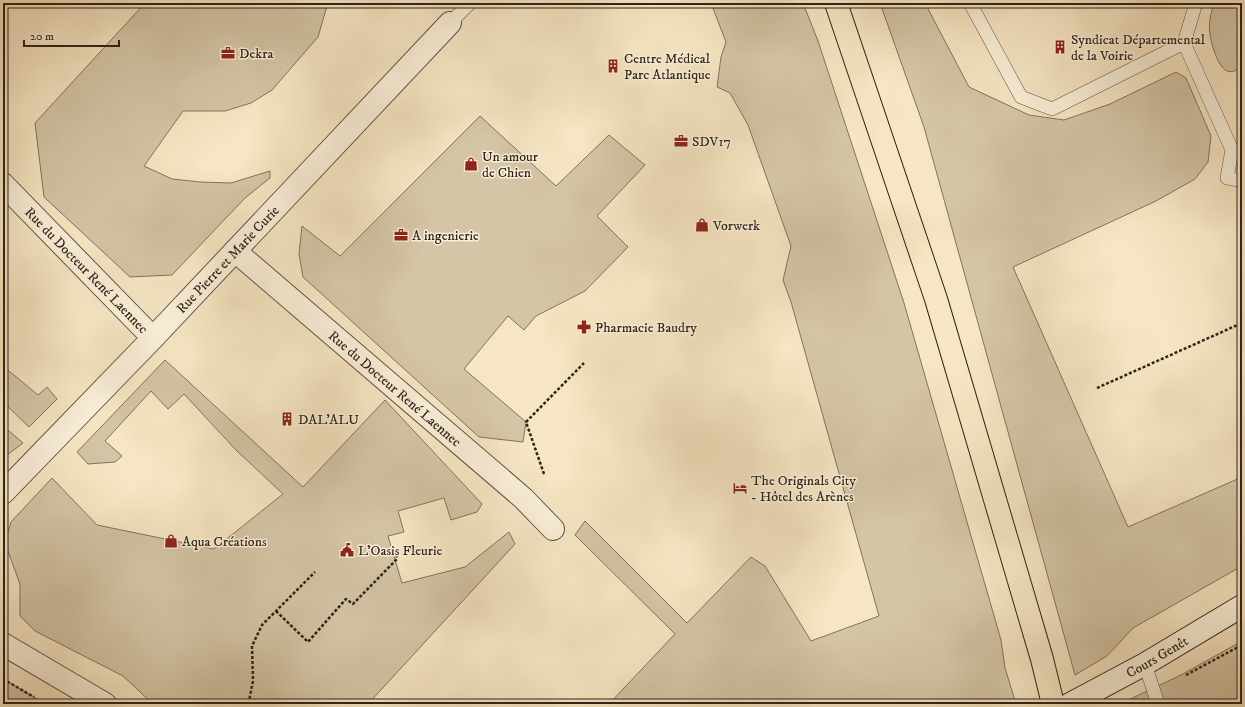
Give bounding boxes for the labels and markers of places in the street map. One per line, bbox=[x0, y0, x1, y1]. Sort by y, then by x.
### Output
place label: Syndicat Départemental de la Voirie bbox=[1071, 31, 1206, 65]
building icon: Syndicat Départemental de la Voirie bbox=[1052, 39, 1068, 55]
office icon: Dekra bbox=[220, 45, 236, 61]
place label: Dekra bbox=[239, 45, 273, 63]
place label: Centre Médical Parc Atlantique bbox=[624, 50, 711, 84]
building icon: Centre Médical Parc Atlantique bbox=[605, 58, 621, 74]
office icon: SDV17 bbox=[673, 133, 689, 149]
place label: SDV17 bbox=[692, 133, 731, 151]
place label: Un amour de Chien bbox=[482, 148, 539, 182]
shop icon: Un amour de Chien bbox=[463, 156, 479, 172]
shop icon: Vorwerk bbox=[694, 217, 710, 233]
place label: Vorwerk bbox=[712, 217, 760, 235]
office icon: A ingenierie bbox=[393, 227, 409, 243]
place label: A ingenierie bbox=[412, 227, 479, 245]
pharmacy icon: Pharmacie Baudry bbox=[576, 319, 592, 335]
place label: Pharmacie Baudry bbox=[595, 319, 697, 337]
building icon: DAL'ALU bbox=[279, 411, 295, 427]
place label: DAL'ALU bbox=[298, 411, 359, 429]
place label: The Originals City - Hôtel des Arènes bbox=[751, 472, 856, 506]
hotel icon: The Originals City - Hôtel des Arènes bbox=[732, 480, 748, 496]
shop icon: Aqua Créations bbox=[163, 533, 179, 549]
place label: Aqua Créations bbox=[182, 533, 267, 551]
public building icon: L'Oasis Fleurie bbox=[339, 542, 355, 558]
place label: L'Oasis Fleurie bbox=[358, 542, 443, 560]

